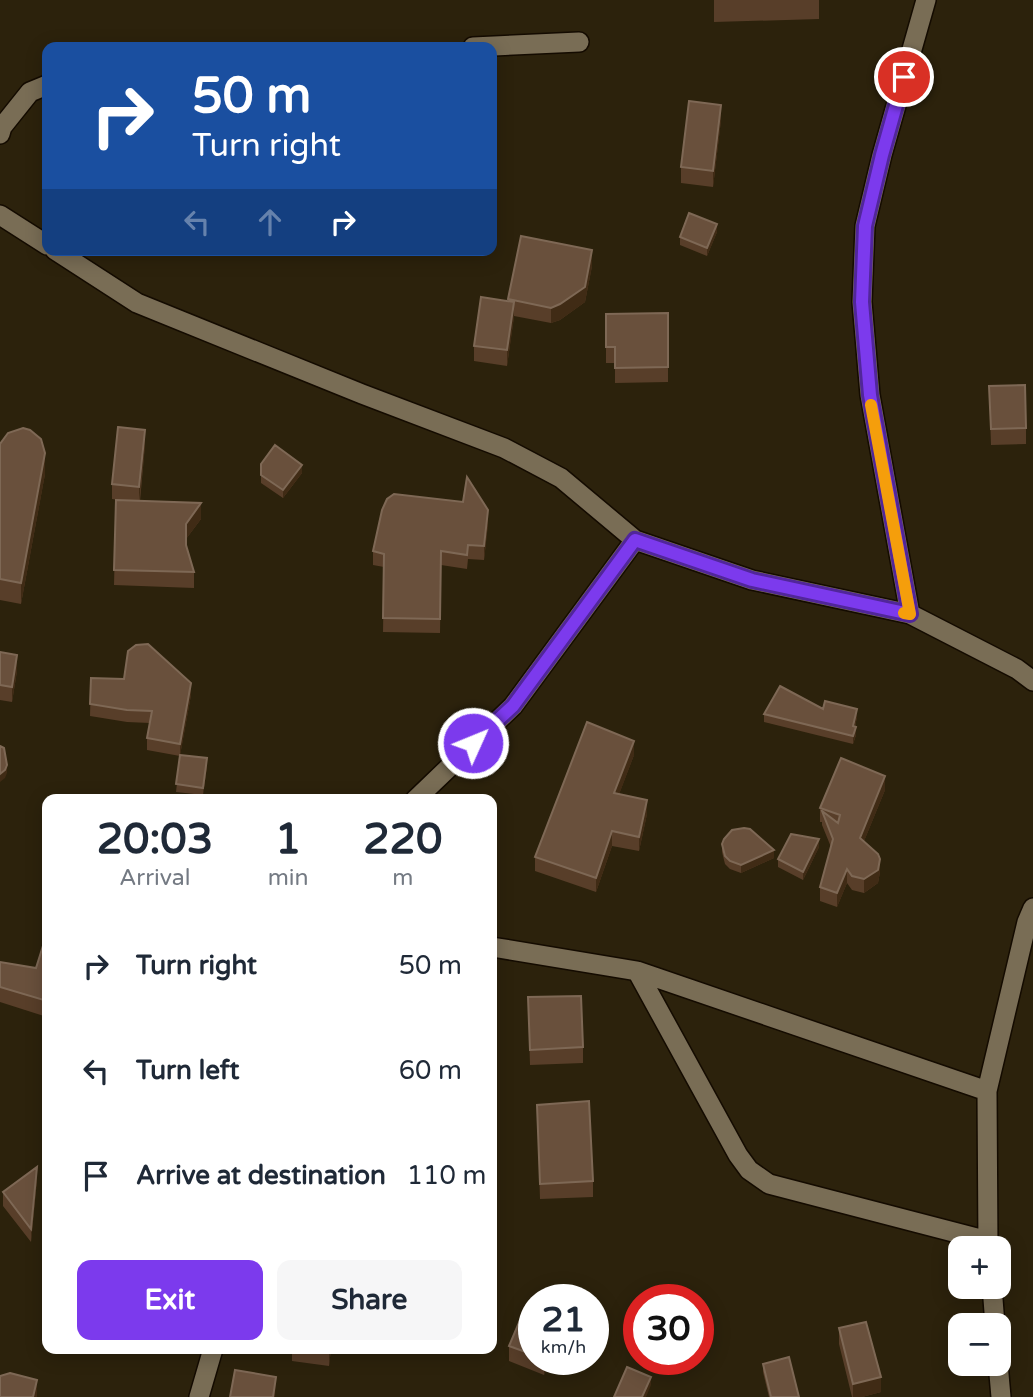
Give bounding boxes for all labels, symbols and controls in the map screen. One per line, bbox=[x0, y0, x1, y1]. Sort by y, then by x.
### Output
pin bbox=[874, 47, 934, 107]
icon: arrive bbox=[885, 58, 923, 96]
text: 50 m bbox=[192, 67, 311, 126]
icon: right bbox=[77, 70, 168, 161]
text: Turn right bbox=[192, 127, 341, 165]
icon: left bbox=[178, 203, 216, 241]
icon: ahead bbox=[251, 203, 289, 241]
icon: right bbox=[324, 203, 362, 241]
position arrow bbox=[436, 706, 510, 780]
text: 20:03 bbox=[97, 814, 213, 865]
text: 1 bbox=[275, 814, 301, 865]
text: 220 bbox=[363, 814, 442, 865]
text: Arrival bbox=[119, 864, 190, 892]
text: min bbox=[268, 864, 309, 892]
text: m bbox=[392, 864, 413, 892]
icon: right bbox=[77, 947, 115, 985]
text: Turn right bbox=[136, 950, 257, 981]
text: 50 m bbox=[399, 950, 462, 981]
icon: left bbox=[77, 1052, 115, 1090]
text: Turn left bbox=[136, 1055, 239, 1086]
text: 60 m bbox=[399, 1055, 462, 1086]
icon: arrive bbox=[77, 1157, 115, 1195]
text: Arrive at destination bbox=[136, 1160, 386, 1191]
text: 110 m bbox=[407, 1160, 486, 1191]
map controls bbox=[948, 1236, 1011, 1376]
button: + bbox=[948, 1236, 1011, 1299]
button: Exit bbox=[77, 1260, 263, 1340]
button: Share bbox=[277, 1260, 462, 1340]
speed limit sign: 30 bbox=[623, 1284, 714, 1375]
text: 21 bbox=[542, 1299, 585, 1341]
button: − bbox=[948, 1313, 1011, 1376]
text: km/h bbox=[541, 1336, 586, 1358]

